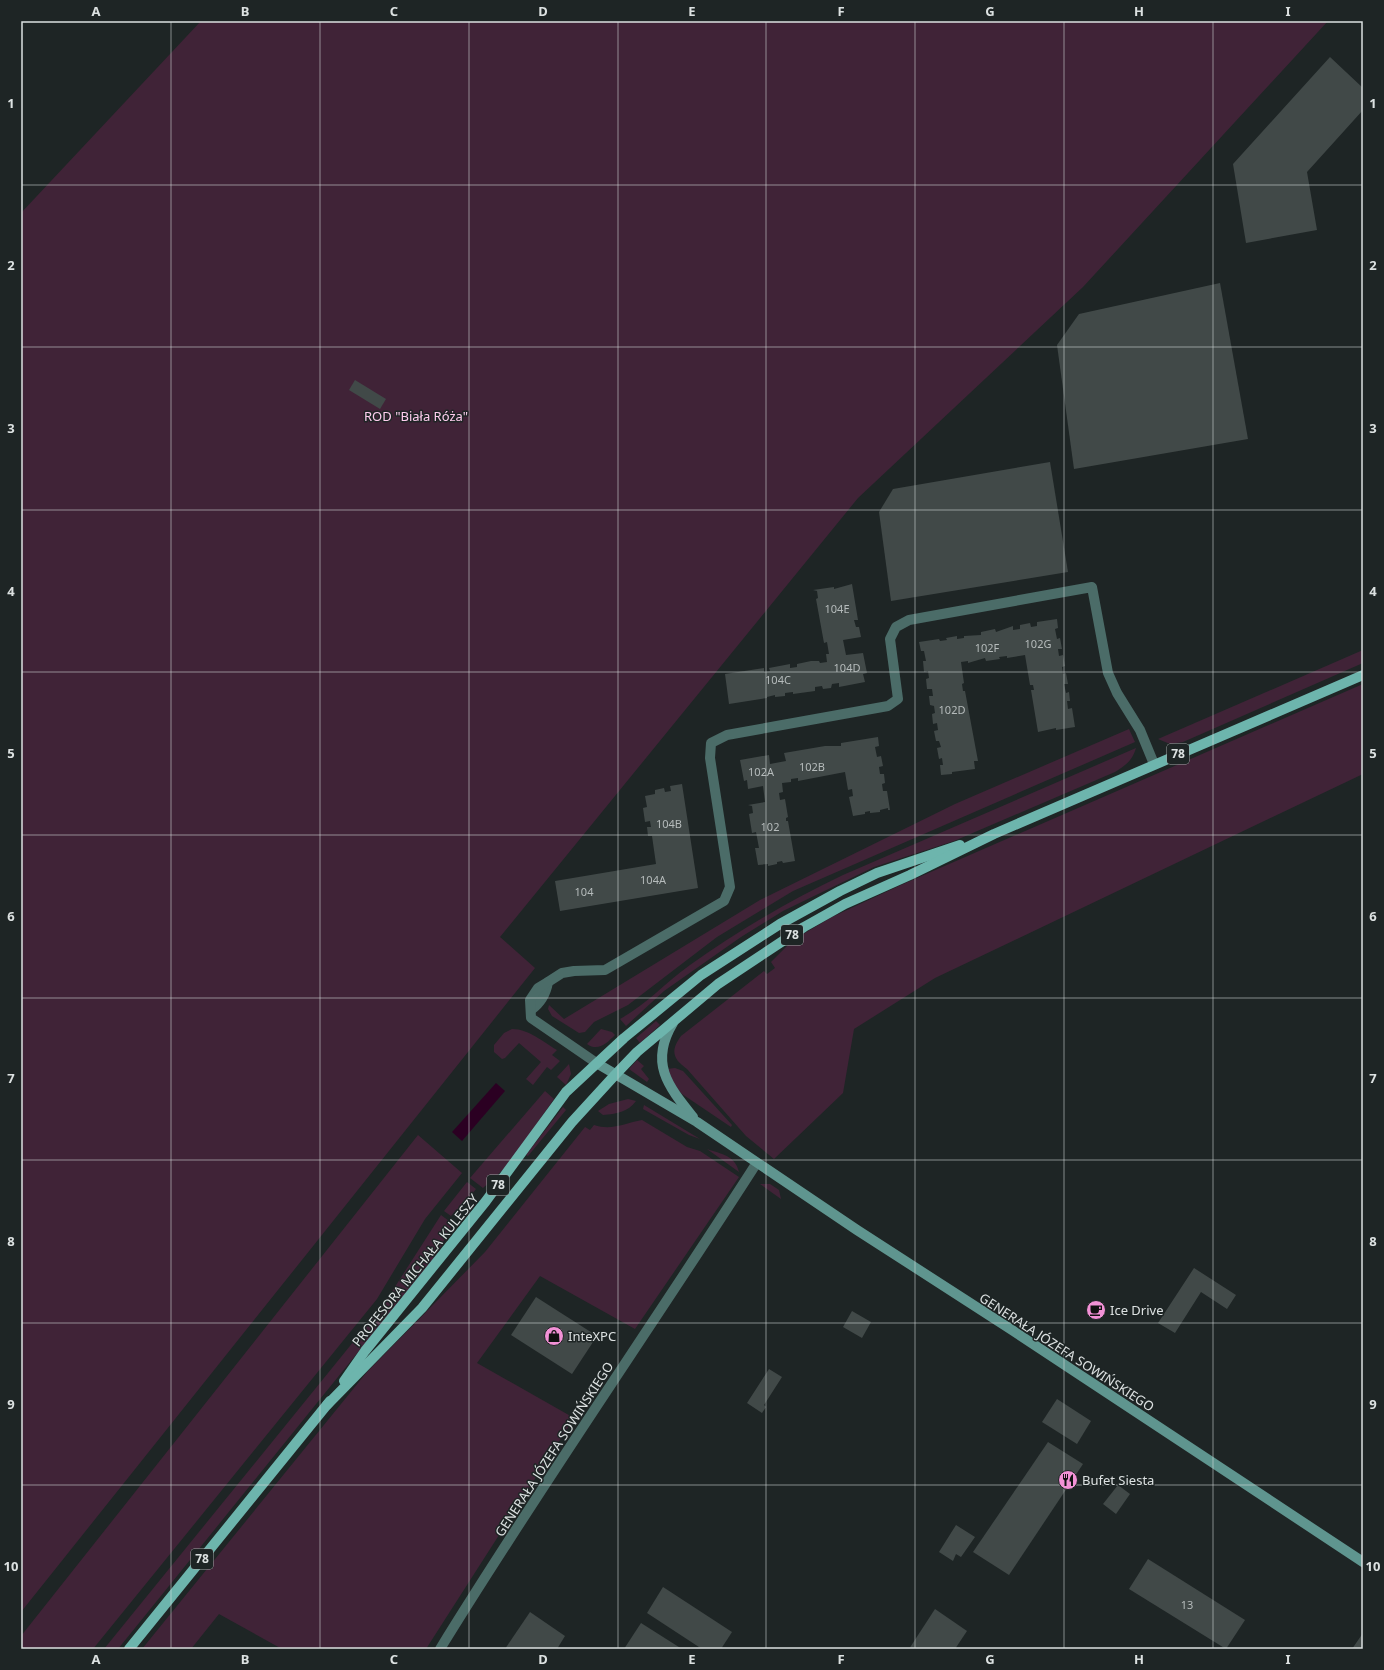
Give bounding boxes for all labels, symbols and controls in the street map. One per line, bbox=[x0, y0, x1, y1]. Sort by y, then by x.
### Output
text: A bbox=[92, 2, 101, 20]
text: B bbox=[241, 2, 249, 20]
text: C bbox=[390, 2, 398, 20]
text: D bbox=[538, 2, 548, 20]
text: E bbox=[688, 2, 696, 20]
text: F bbox=[837, 2, 845, 20]
text: G bbox=[985, 2, 995, 20]
text: H bbox=[1134, 2, 1144, 20]
text: I bbox=[1285, 2, 1291, 20]
text: 1 bbox=[7, 94, 15, 112]
text: 1 bbox=[1369, 94, 1377, 112]
text: 2 bbox=[7, 256, 15, 274]
text: 2 bbox=[1369, 256, 1377, 274]
park label: ROD "Biała Róża" bbox=[364, 407, 468, 425]
text: 3 bbox=[7, 419, 15, 437]
text: 3 bbox=[1369, 419, 1377, 437]
text: 4 bbox=[7, 582, 15, 600]
text: 4 bbox=[1369, 582, 1377, 600]
house number: 104E bbox=[825, 601, 850, 616]
house number: 102G bbox=[1025, 636, 1051, 651]
house number: 102F bbox=[975, 640, 1000, 655]
house number: 104D bbox=[834, 660, 860, 675]
house number: 104C bbox=[765, 672, 791, 687]
house number: 102D bbox=[939, 702, 965, 717]
text: 5 bbox=[7, 744, 15, 762]
road number: 78 bbox=[1167, 744, 1189, 764]
text: 5 bbox=[1369, 744, 1377, 762]
house number: 102B bbox=[799, 759, 825, 774]
house number: 102A bbox=[748, 764, 775, 779]
house number: 104B bbox=[656, 816, 682, 831]
house number: 102 bbox=[761, 819, 779, 834]
house number: 104A bbox=[640, 872, 667, 887]
house number: 104 bbox=[575, 884, 594, 899]
text: 6 bbox=[7, 907, 15, 925]
text: 6 bbox=[1369, 907, 1377, 925]
road number: 78 bbox=[781, 925, 803, 945]
text: 7 bbox=[7, 1069, 15, 1087]
text: 7 bbox=[1369, 1069, 1377, 1087]
road number: 78 bbox=[487, 1175, 509, 1195]
street label: PROFESORA MICHAŁA KULESZY bbox=[348, 1189, 483, 1350]
text: 8 bbox=[7, 1232, 15, 1250]
text: 8 bbox=[1369, 1232, 1377, 1250]
street label: GENERAŁA JÓZEFA SOWIŃSKIEGO bbox=[976, 1289, 1158, 1415]
cafe icon: Ice Drive bbox=[1085, 1299, 1107, 1321]
place label: Ice Drive bbox=[1110, 1301, 1164, 1319]
shop icon: InteXPC bbox=[543, 1325, 565, 1347]
place label: InteXPC bbox=[568, 1327, 616, 1345]
street label: GENERAŁA JÓZEFA SOWIŃSKIEGO bbox=[491, 1358, 617, 1540]
text: 9 bbox=[7, 1395, 15, 1413]
text: 9 bbox=[1369, 1395, 1377, 1413]
restaurant icon: Bufet Siesta bbox=[1057, 1469, 1079, 1491]
place label: Bufet Siesta bbox=[1082, 1471, 1154, 1489]
road number: 78 bbox=[191, 1549, 213, 1569]
text: 10 bbox=[4, 1557, 18, 1575]
text: 10 bbox=[1366, 1557, 1380, 1575]
house number: 13 bbox=[1181, 1597, 1193, 1612]
text: A bbox=[92, 1650, 101, 1668]
text: B bbox=[241, 1650, 249, 1668]
text: C bbox=[390, 1650, 398, 1668]
text: D bbox=[538, 1650, 548, 1668]
text: E bbox=[688, 1650, 696, 1668]
text: F bbox=[837, 1650, 845, 1668]
text: G bbox=[985, 1650, 995, 1668]
text: H bbox=[1134, 1650, 1144, 1668]
text: I bbox=[1285, 1650, 1291, 1668]

